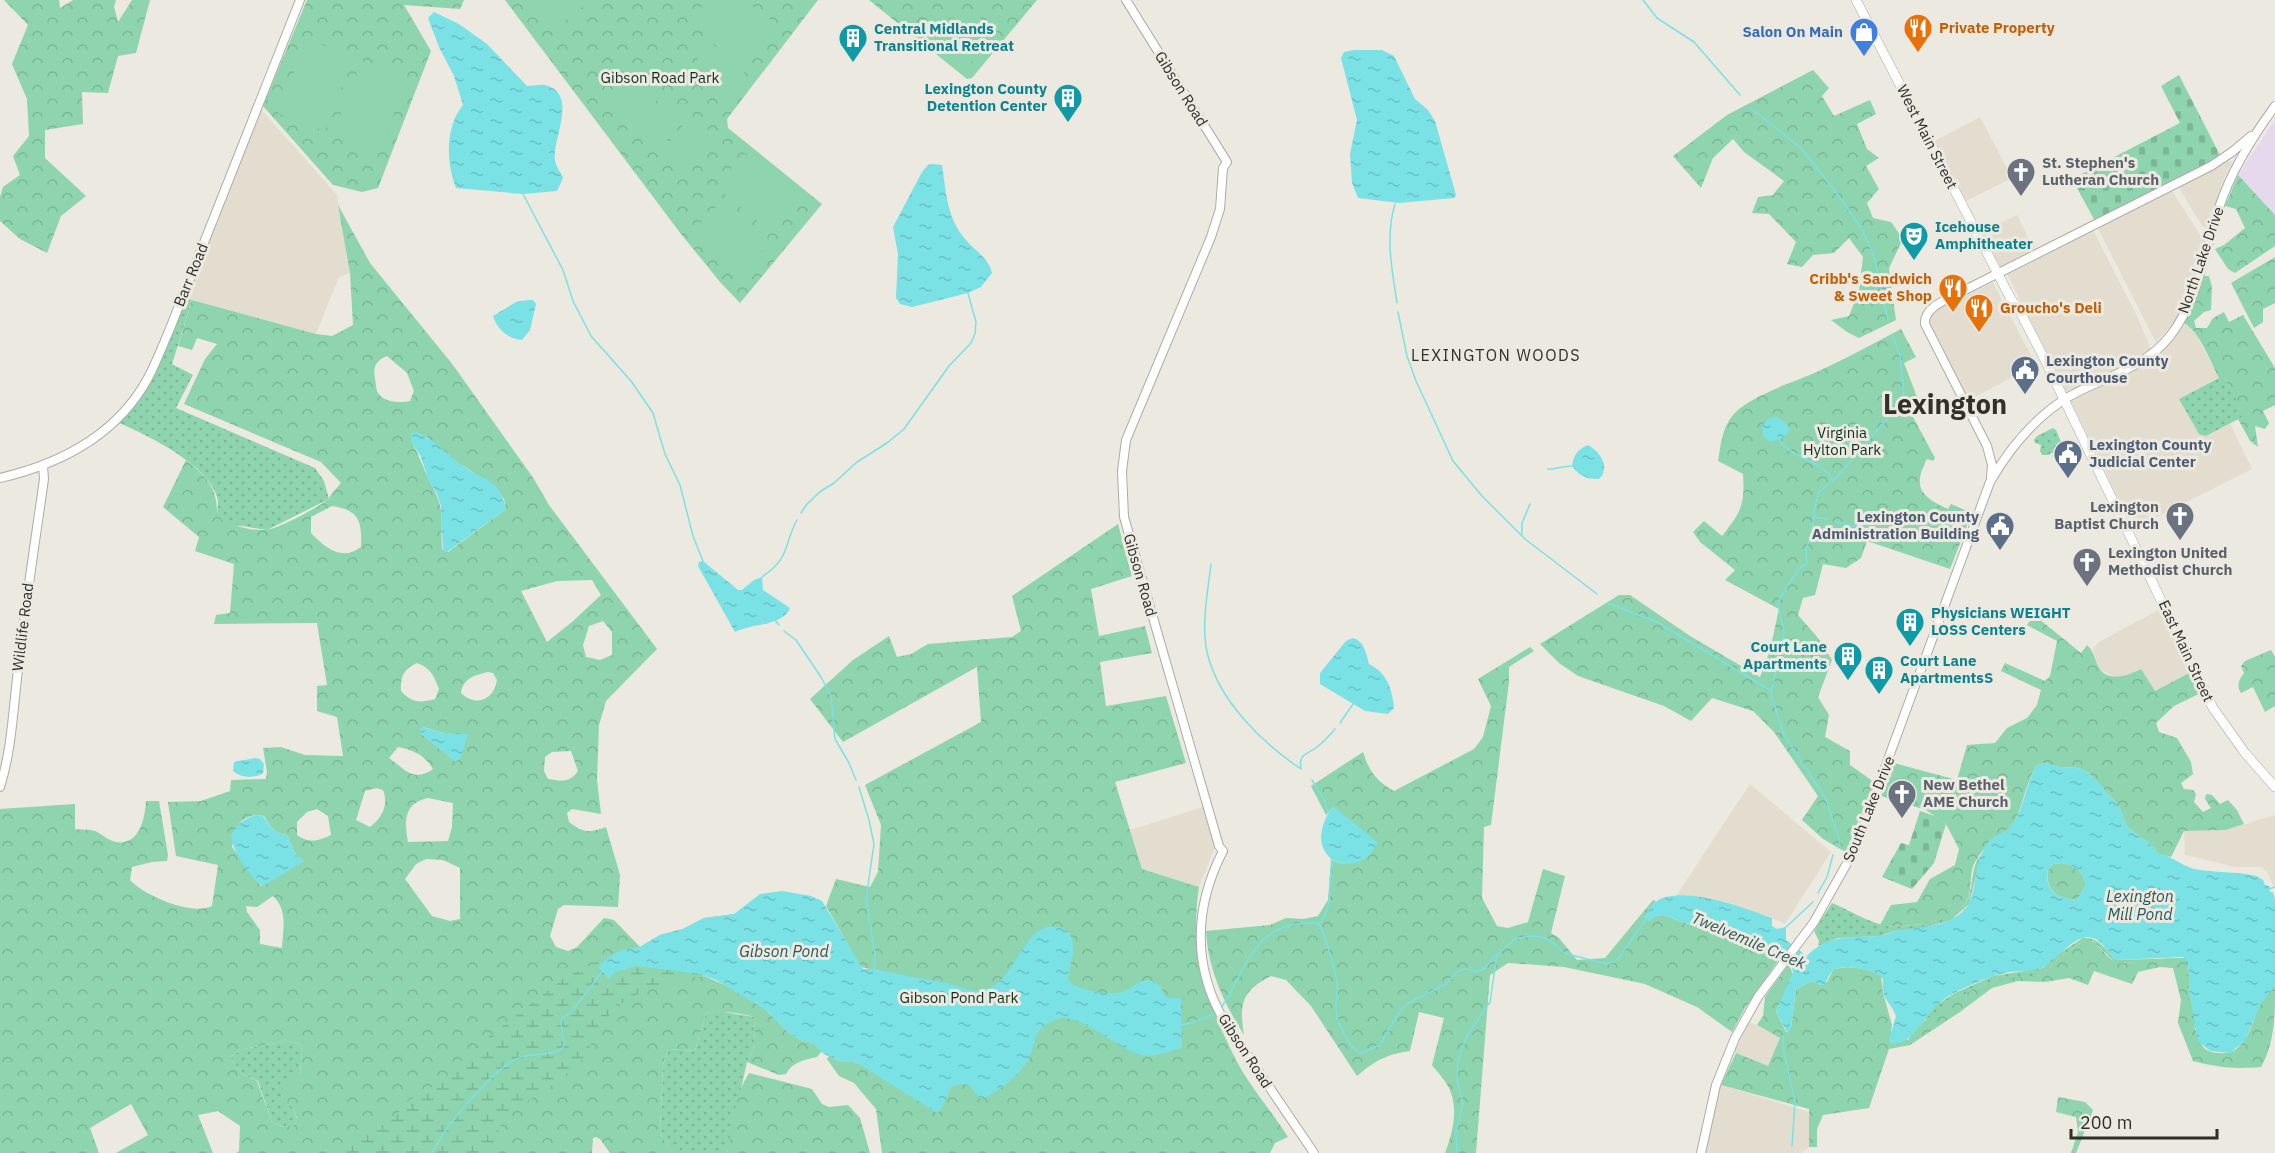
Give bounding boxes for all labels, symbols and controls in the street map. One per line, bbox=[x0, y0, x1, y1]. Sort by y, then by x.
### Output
restaurant icon: Private Property bbox=[1902, 12, 1934, 54]
shop icon: Salon On Main bbox=[1848, 16, 1880, 58]
place label: Private Property bbox=[1939, 18, 2055, 37]
place label: Central Midlands Transitional Retreat bbox=[874, 19, 1014, 55]
building icon: Central Midlands Transitional Retreat bbox=[837, 22, 869, 64]
place label: Salon On Main bbox=[1742, 22, 1843, 41]
street label: Gibson Road bbox=[1151, 48, 1212, 130]
park label: Gibson Road Park bbox=[600, 68, 720, 87]
place label: Lexington County Detention Center bbox=[925, 79, 1047, 115]
street label: West Main Street bbox=[1893, 81, 1962, 192]
building icon: Lexington County Detention Center bbox=[1052, 82, 1084, 124]
place label: St. Stephen's Lutheran Church bbox=[2042, 153, 2159, 189]
church icon: St. Stephen's Lutheran Church bbox=[2005, 156, 2037, 198]
street label: North Lake Drive bbox=[2173, 204, 2228, 316]
place label: Icehouse Amphitheater bbox=[1935, 217, 2033, 253]
theatre icon: Icehouse Amphitheater bbox=[1898, 220, 1930, 262]
street label: Barr Road bbox=[169, 240, 212, 309]
place label: Cribb's Sandwich & Sweet Shop bbox=[1809, 269, 1932, 305]
restaurant icon: Cribb's Sandwich & Sweet Shop bbox=[1937, 272, 1969, 314]
restaurant icon: Groucho's Deli bbox=[1963, 292, 1995, 334]
place label: Groucho's Deli bbox=[2000, 298, 2102, 317]
district label: LEXINGTON WOODS bbox=[1411, 345, 1581, 365]
place label: Lexington County Courthouse bbox=[2046, 351, 2168, 387]
public building icon: Lexington County Courthouse bbox=[2009, 354, 2041, 396]
district label: Lexington bbox=[1883, 386, 2007, 421]
park label: Virginia Hylton Park bbox=[1803, 423, 1881, 459]
place label: Lexington County Judicial Center bbox=[2089, 435, 2211, 471]
public building icon: Lexington County Judicial Center bbox=[2052, 438, 2084, 480]
place label: Lexington Baptist Church bbox=[2054, 497, 2159, 533]
church icon: Lexington Baptist Church bbox=[2164, 500, 2196, 542]
place label: Lexington County Administration Building bbox=[1812, 507, 1980, 543]
public building icon: Lexington County Administration Building bbox=[1984, 510, 2016, 552]
street label: Gibson Road bbox=[1120, 531, 1161, 618]
place label: Lexington United Methodist Church bbox=[2108, 543, 2232, 579]
church icon: Lexington United Methodist Church bbox=[2071, 546, 2103, 588]
street label: Wildlife Road bbox=[8, 582, 37, 672]
street label: East Main Street bbox=[2155, 597, 2218, 705]
place label: Physicians WEIGHT LOSS Centers bbox=[1931, 603, 2071, 639]
building icon: Physicians WEIGHT LOSS Centers bbox=[1894, 606, 1926, 648]
place label: Court Lane Apartments bbox=[1743, 637, 1827, 673]
building icon: Court Lane Apartments bbox=[1832, 640, 1864, 682]
place label: Court Lane ApartmentsS bbox=[1900, 651, 1993, 687]
building icon: Court Lane ApartmentsS bbox=[1863, 654, 1895, 696]
street label: South Lake Drive bbox=[1839, 753, 1898, 865]
place label: New Bethel AME Church bbox=[1923, 775, 2009, 811]
church icon: New Bethel AME Church bbox=[1886, 778, 1918, 820]
water label: Lexington Mill Pond bbox=[2106, 886, 2174, 924]
water label: Twelvemile Creek bbox=[1689, 907, 1810, 973]
water label: Gibson Pond bbox=[739, 941, 829, 961]
park label: Gibson Pond Park bbox=[900, 988, 1019, 1007]
street label: Gibson Road bbox=[1214, 1010, 1277, 1092]
scale bar bbox=[2071, 1102, 2216, 1140]
text: 200 m bbox=[2080, 1111, 2132, 1134]

